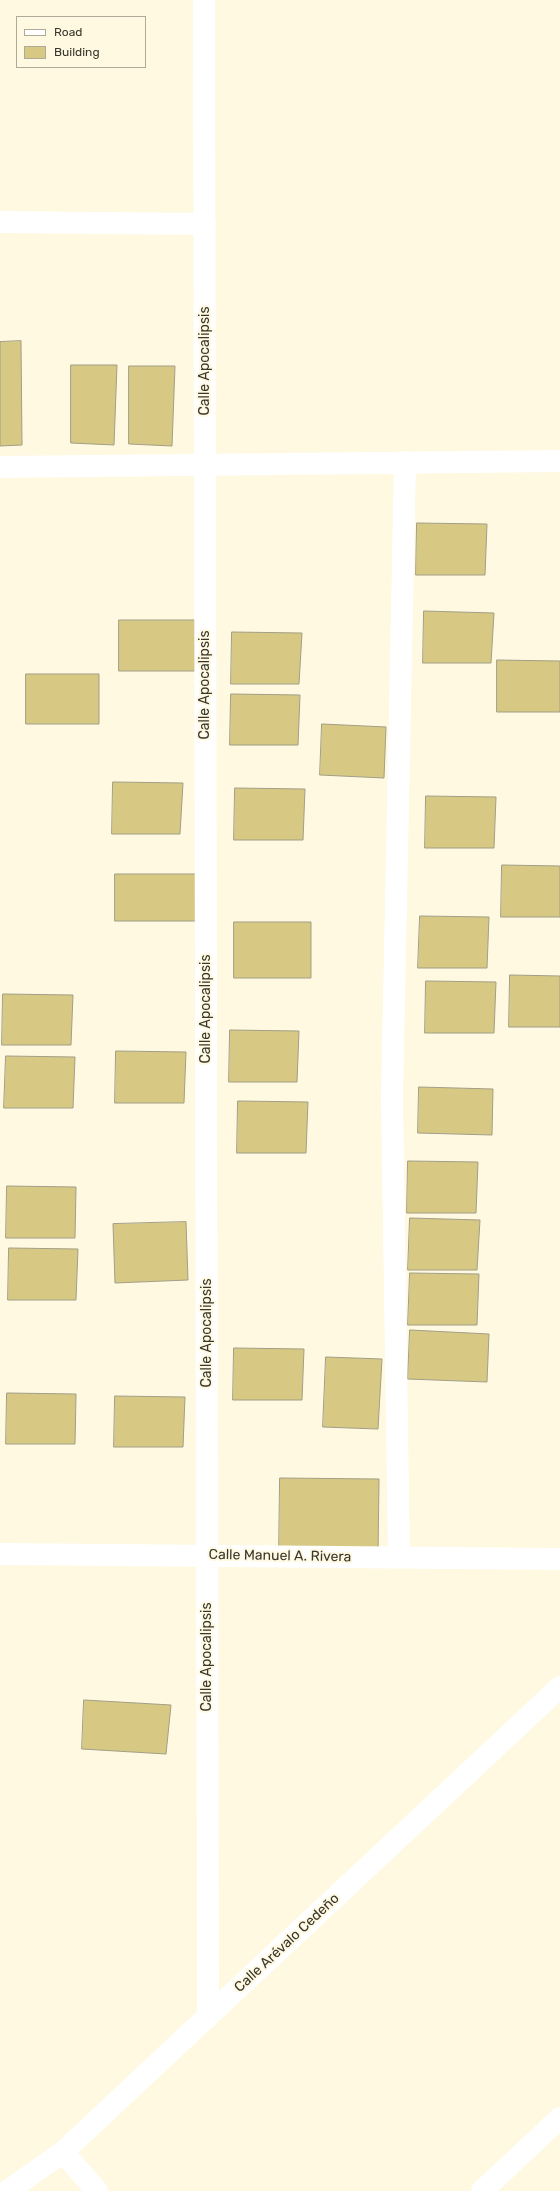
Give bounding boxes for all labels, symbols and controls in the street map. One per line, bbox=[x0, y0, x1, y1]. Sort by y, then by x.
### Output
legend bbox=[16, 16, 146, 68]
text: Road bbox=[54, 25, 82, 39]
text: Building bbox=[54, 45, 100, 59]
street label: Calle Apocalipsis bbox=[197, 306, 213, 416]
street label: Calle Apocalipsis bbox=[197, 630, 213, 740]
street label: Calle Apocalipsis bbox=[198, 954, 214, 1064]
street label: Calle Apocalipsis bbox=[199, 1278, 215, 1388]
street label: Calle Manuel A. Rivera bbox=[209, 1546, 351, 1566]
street label: Calle Apocalipsis bbox=[199, 1602, 215, 1712]
street label: Calle Arévalo Cedeño bbox=[231, 1890, 343, 1996]

